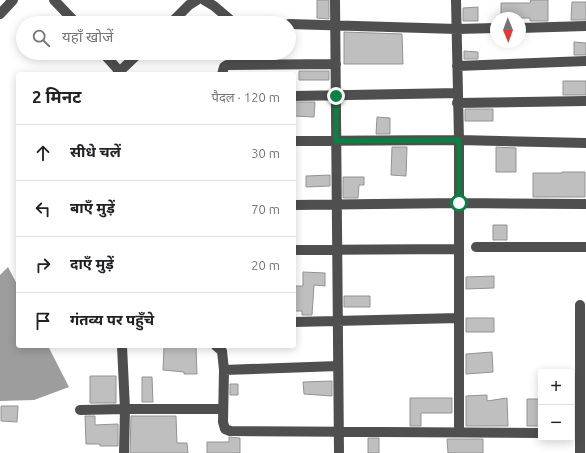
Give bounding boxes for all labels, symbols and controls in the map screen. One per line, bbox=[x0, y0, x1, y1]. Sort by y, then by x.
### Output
north arrow bbox=[490, 12, 526, 48]
search box bbox=[16, 16, 296, 60]
icon: search bbox=[30, 27, 52, 49]
text: यहाँ खोजें bbox=[62, 28, 113, 45]
text: 2 मिनट bbox=[32, 87, 81, 106]
route end bbox=[327, 87, 345, 105]
text: पैदल · 120 m bbox=[212, 90, 280, 104]
icon: ahead bbox=[32, 142, 54, 164]
text: सीधे चलें bbox=[70, 143, 121, 160]
text: 30 m bbox=[251, 146, 280, 160]
route start bbox=[450, 194, 468, 212]
icon: left bbox=[32, 198, 54, 220]
text: बाएँ मुड़ें bbox=[70, 199, 115, 216]
text: 70 m bbox=[251, 202, 280, 216]
icon: right bbox=[32, 254, 54, 276]
text: दाएँ मुड़ें bbox=[70, 255, 114, 272]
text: 20 m bbox=[251, 258, 280, 272]
icon: arrive bbox=[32, 310, 54, 332]
text: गंतव्य पर पहुँचे bbox=[70, 311, 154, 328]
map controls bbox=[538, 369, 574, 441]
button: + bbox=[538, 369, 574, 405]
button: − bbox=[538, 405, 574, 441]

